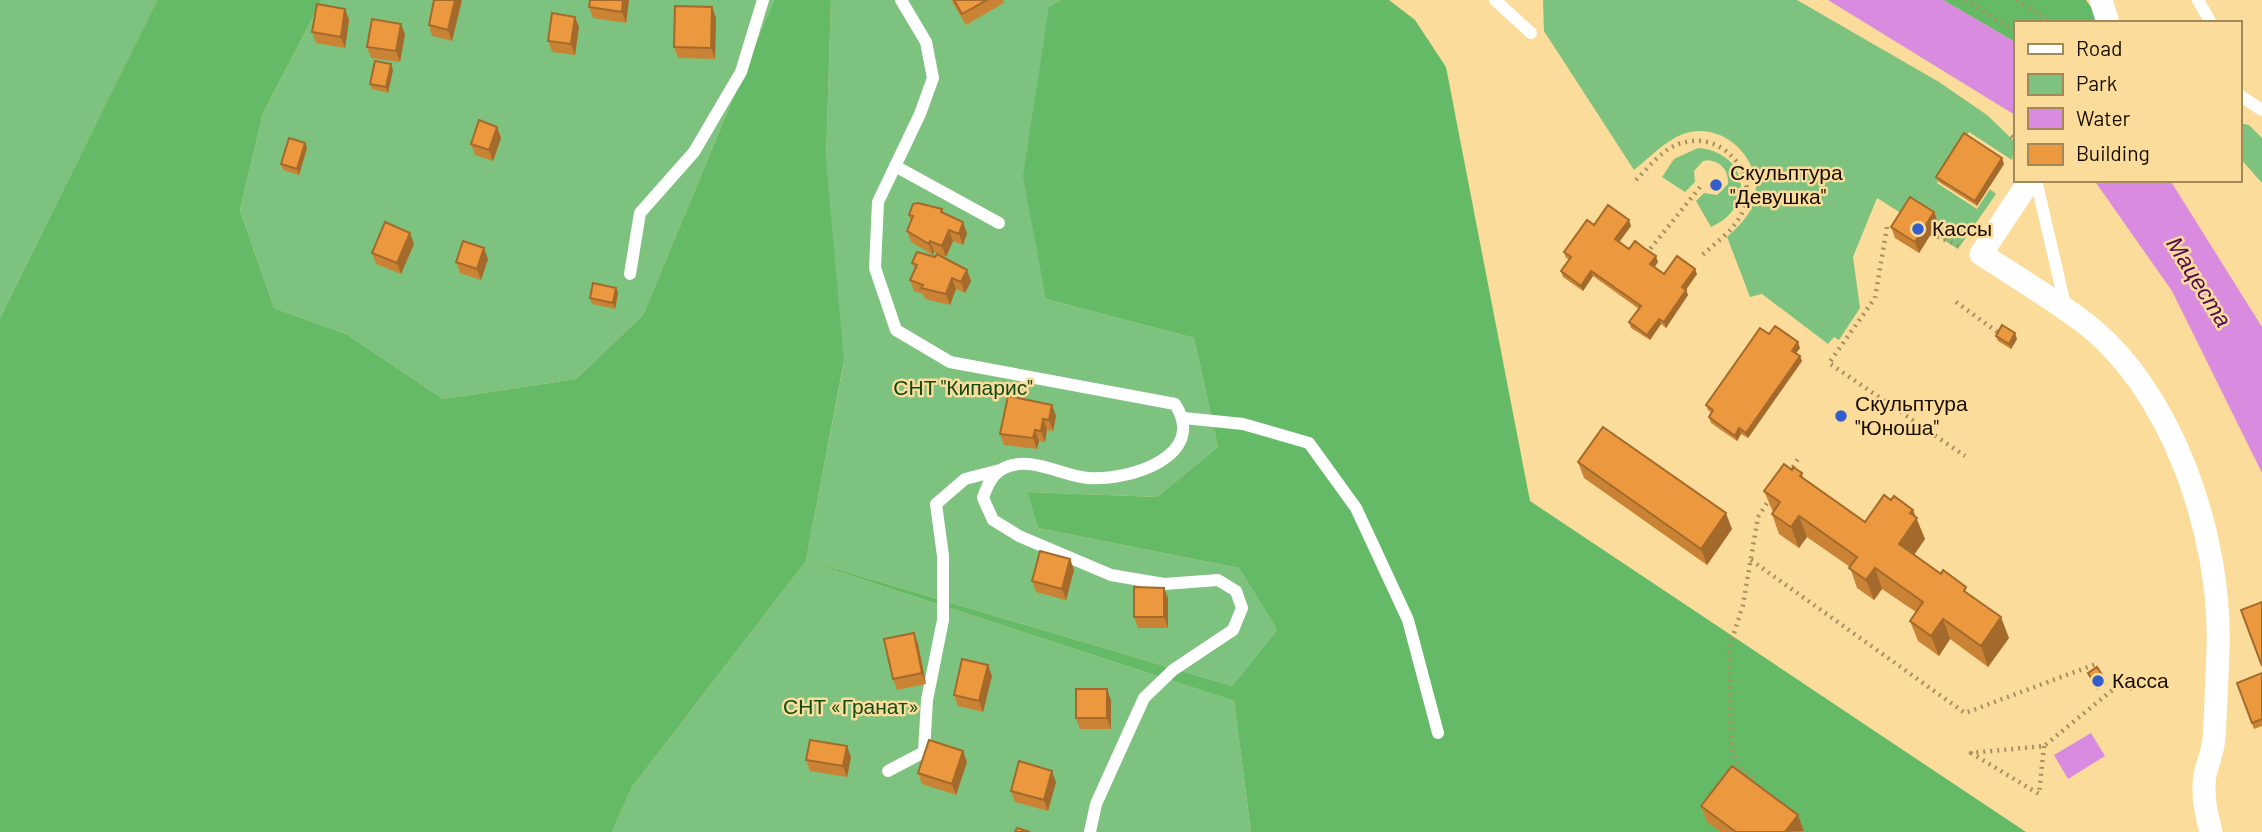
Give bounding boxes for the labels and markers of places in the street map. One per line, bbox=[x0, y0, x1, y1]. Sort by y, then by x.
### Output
place label: Скульптура "Девушка" bbox=[1730, 159, 1843, 208]
marker: Скульптура "Девушка" bbox=[1708, 177, 1724, 193]
place label: Кассы bbox=[1932, 215, 1992, 240]
marker: Кассы bbox=[1910, 221, 1926, 237]
place label: Скульптура "Юноша" bbox=[1855, 390, 1968, 439]
marker: Скульптура "Юноша" bbox=[1833, 408, 1849, 424]
place label: Касса bbox=[2112, 667, 2169, 692]
marker: Касса bbox=[2090, 673, 2106, 689]

